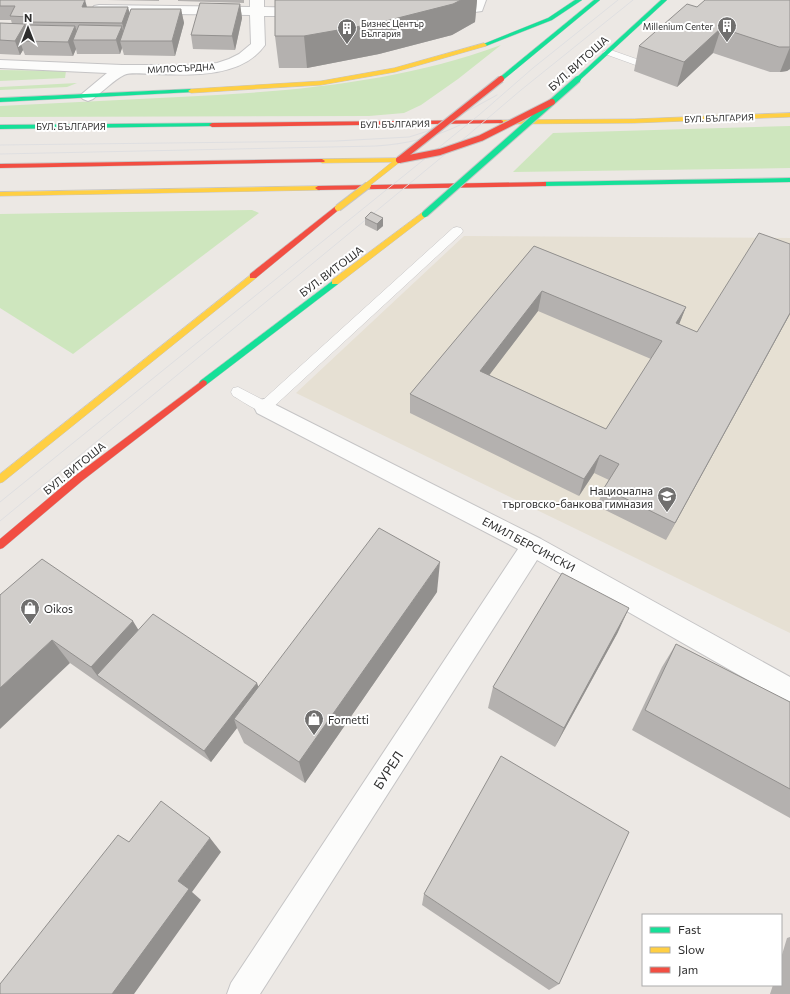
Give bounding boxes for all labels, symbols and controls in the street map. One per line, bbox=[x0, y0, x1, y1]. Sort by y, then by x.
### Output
north arrow bbox=[8, 8, 48, 48]
text: N bbox=[24, 11, 32, 24]
building icon: Millenium Center bbox=[716, 15, 738, 43]
building icon: Бизнес Център България bbox=[336, 17, 358, 45]
place label: Бизнес Център България bbox=[361, 18, 424, 39]
place label: Millenium Center bbox=[643, 21, 713, 32]
street label: БУЛ. ВИТОША bbox=[545, 32, 611, 93]
street label: МИЛОСЪРДНА bbox=[147, 61, 215, 75]
street label: БУЛ. БЪЛГАРИЯ bbox=[684, 111, 754, 125]
street label: БУЛ. БЪЛГАРИЯ bbox=[360, 118, 430, 130]
street label: БУЛ. БЪЛГАРИЯ bbox=[36, 121, 106, 132]
street label: БУЛ. ВИТОША bbox=[297, 243, 366, 299]
street label: БУЛ. ВИТОША bbox=[40, 439, 108, 497]
place label: Национална търговско-банкова гимназия bbox=[502, 484, 653, 510]
school or university icon: Национална търговско-банкова гимназия bbox=[656, 485, 678, 513]
street label: ЕМИЛ БЕРСИНСКИ bbox=[480, 514, 578, 574]
shop icon: Oikos bbox=[19, 597, 41, 625]
place label: Oikos bbox=[44, 602, 73, 615]
shop icon: Fornetti bbox=[303, 708, 325, 736]
place label: Fornetti bbox=[328, 713, 369, 726]
street label: БУРЕЛ bbox=[370, 748, 406, 792]
legend bbox=[642, 914, 782, 986]
text: Fast bbox=[678, 922, 701, 936]
text: Slow bbox=[678, 942, 705, 956]
text: Jam bbox=[678, 962, 698, 977]

